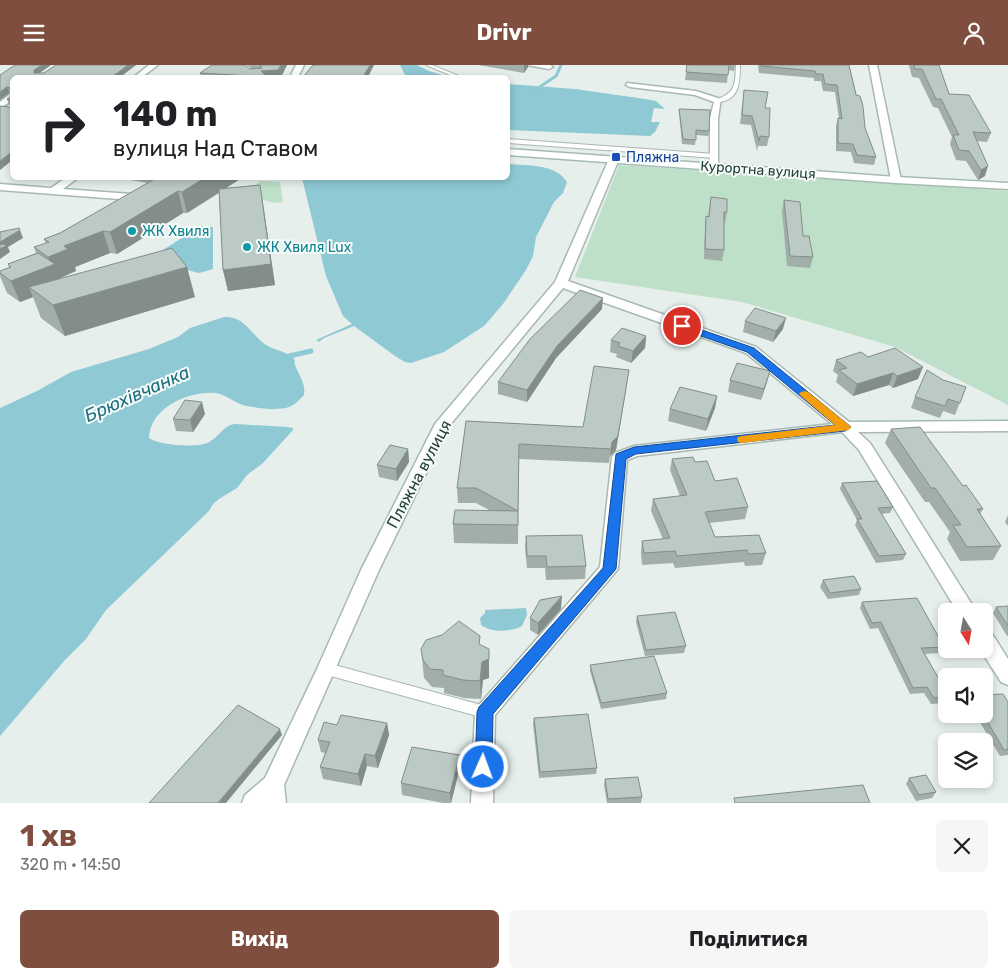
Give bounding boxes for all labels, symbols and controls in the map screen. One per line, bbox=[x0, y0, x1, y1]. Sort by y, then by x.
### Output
icon: menu bbox=[20, 19, 48, 47]
text: Drivr bbox=[476, 19, 532, 46]
icon: person bbox=[960, 19, 988, 47]
text: 140 m bbox=[113, 93, 218, 135]
icon: right bbox=[30, 95, 95, 160]
text: вулиця Над Ставом bbox=[113, 135, 318, 162]
place label: Пляжна bbox=[626, 149, 679, 166]
marker: Пляжна bbox=[610, 151, 622, 163]
street label: Курортна вулиця bbox=[700, 157, 816, 183]
place label: ЖК Хвиля bbox=[142, 223, 209, 240]
marker: ЖК Хвиля bbox=[126, 225, 138, 237]
place label: ЖК Хвиля Lux bbox=[257, 239, 352, 256]
marker: ЖК Хвиля Lux bbox=[241, 241, 253, 253]
pin bbox=[661, 305, 703, 347]
icon: arrive bbox=[668, 312, 696, 340]
water label: Брюхівчанка bbox=[81, 361, 193, 427]
street label: Пляжна вулиця bbox=[383, 417, 455, 531]
north arrow bbox=[938, 603, 992, 657]
map controls bbox=[938, 603, 993, 788]
button: sound bbox=[938, 668, 993, 723]
button: layers bbox=[938, 733, 993, 788]
position arrow bbox=[456, 740, 508, 792]
text: 1 хв bbox=[20, 818, 77, 854]
button: close bbox=[936, 820, 988, 872]
text: 320 m · 14:50 bbox=[20, 855, 121, 874]
button: Вихід bbox=[20, 910, 499, 968]
button: Поділитися bbox=[509, 910, 988, 968]

